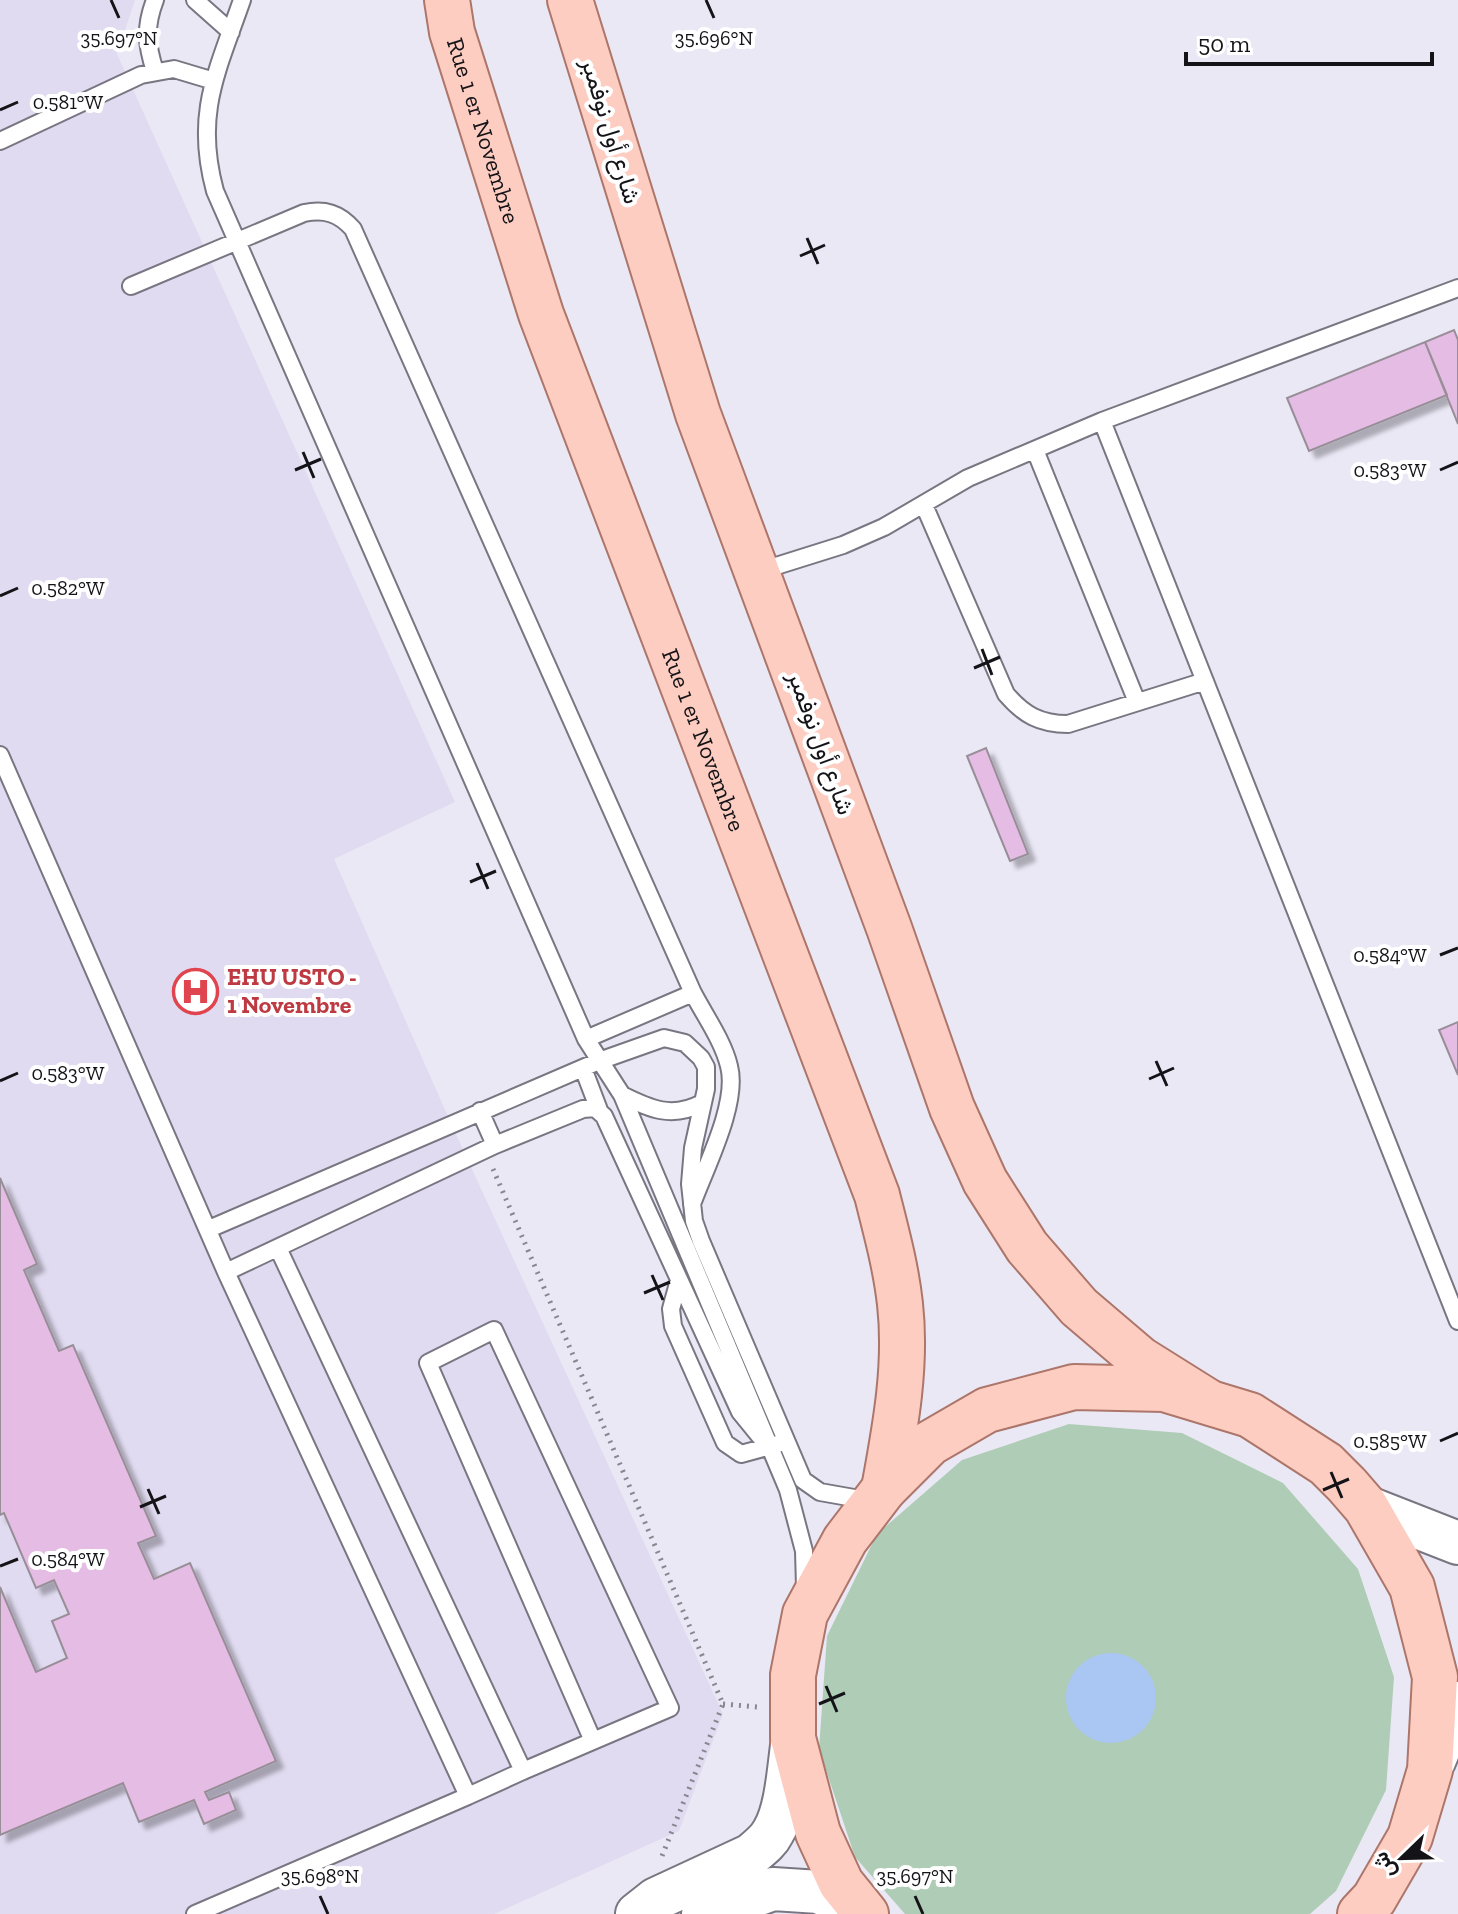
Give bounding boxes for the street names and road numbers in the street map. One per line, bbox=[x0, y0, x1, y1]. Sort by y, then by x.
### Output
street label: Rue 1 er Novembre bbox=[441, 34, 527, 227]
street label: شارع أول نوفمبر bbox=[573, 54, 647, 208]
street label: Rue 1 er Novembre bbox=[656, 644, 752, 835]
street label: شارع أول نوفمبر bbox=[780, 666, 861, 819]

